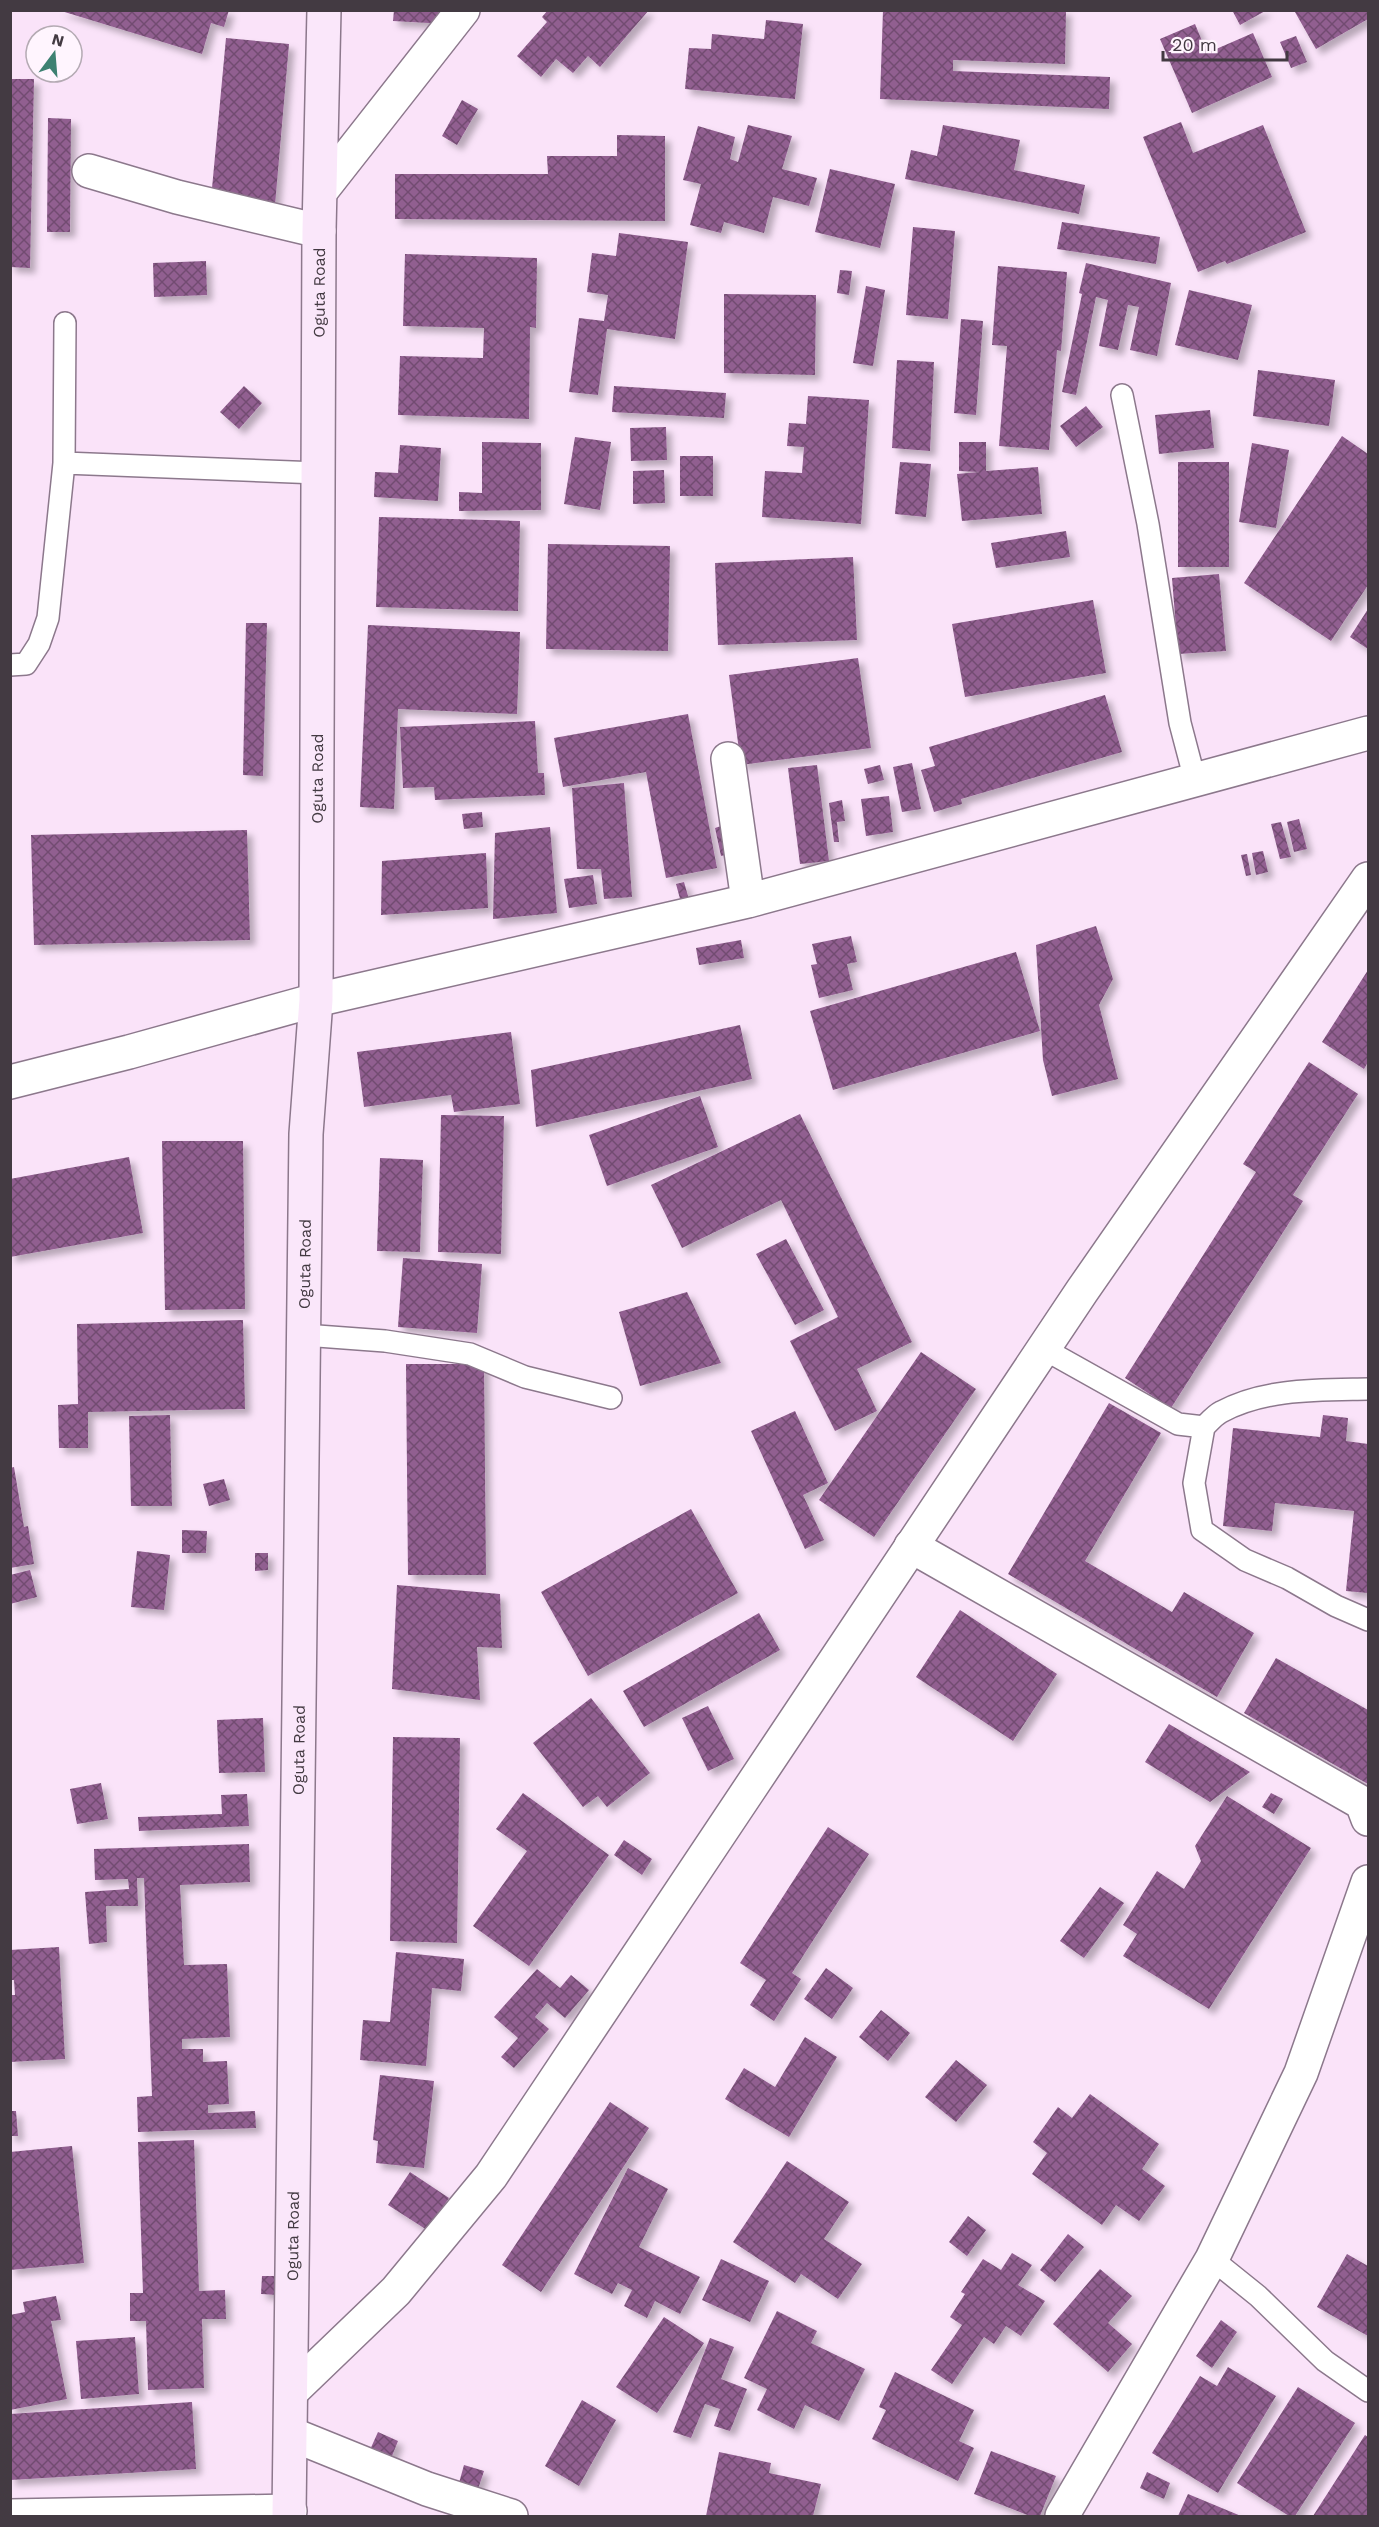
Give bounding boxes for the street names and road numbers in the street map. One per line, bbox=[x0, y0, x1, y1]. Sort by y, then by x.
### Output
street label: Oguta Road bbox=[309, 247, 328, 338]
street label: Oguta Road bbox=[307, 733, 327, 824]
street label: Oguta Road bbox=[294, 1219, 314, 1309]
street label: Oguta Road bbox=[288, 1705, 308, 1795]
street label: Oguta Road bbox=[282, 2191, 302, 2281]

